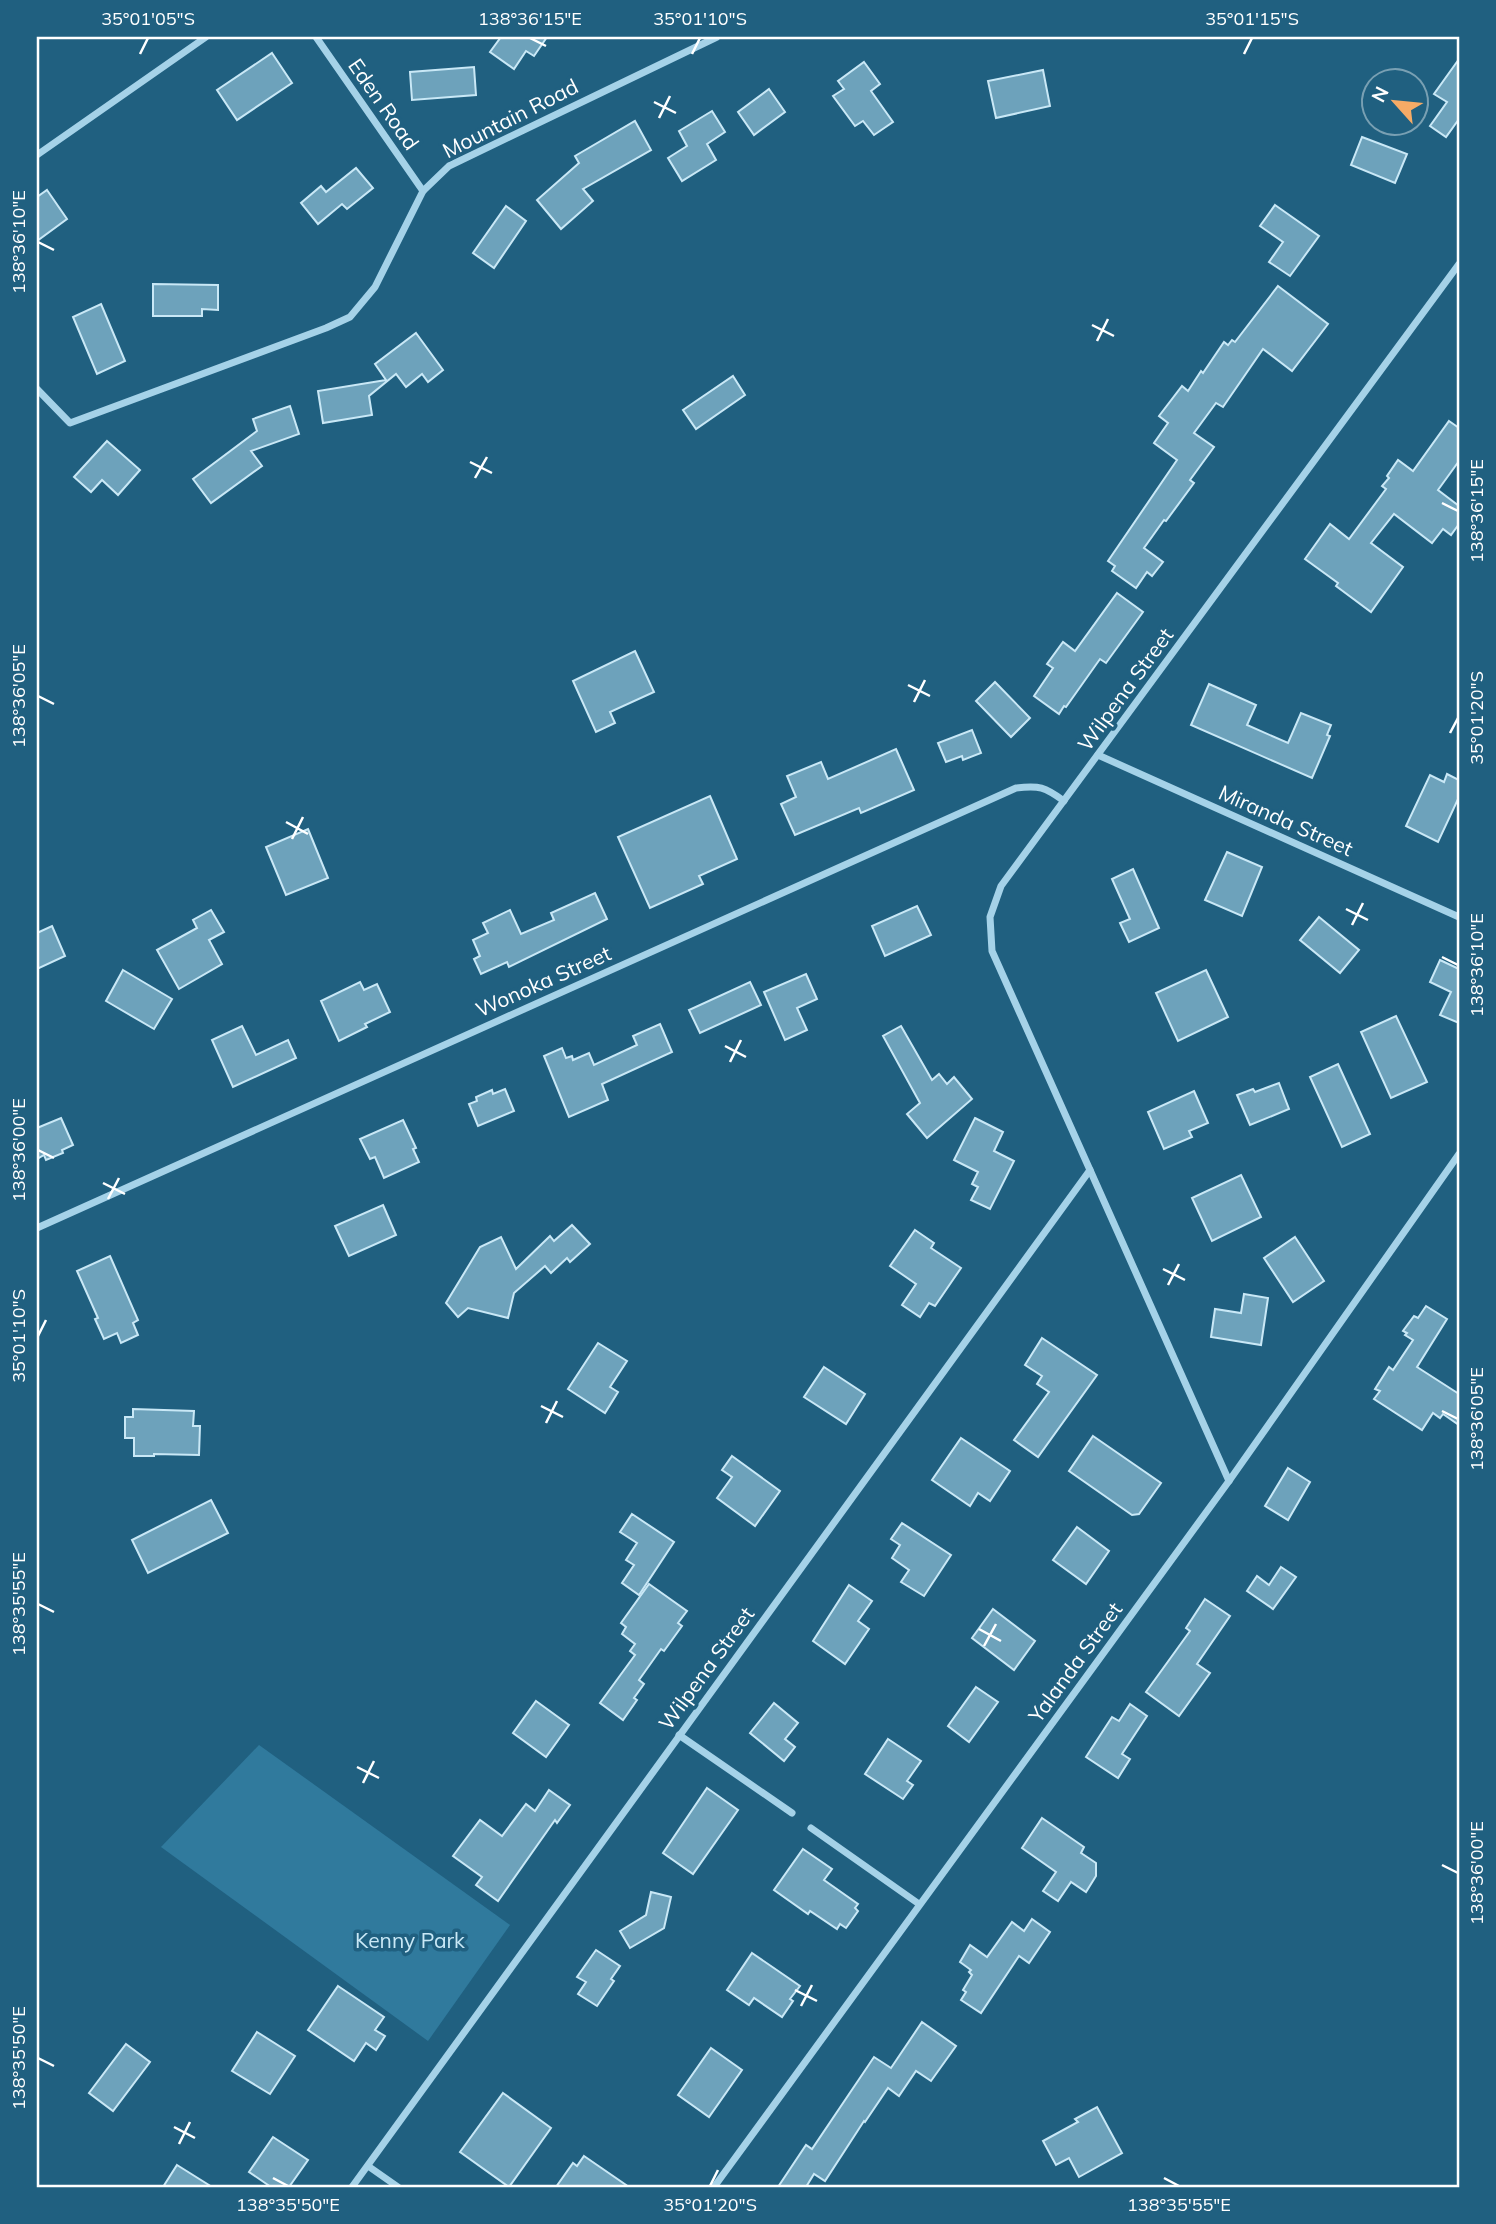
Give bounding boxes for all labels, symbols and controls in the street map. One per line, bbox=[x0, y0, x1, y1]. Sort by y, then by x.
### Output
text: 35°01'05"S bbox=[101, 7, 195, 30]
text: 138°36'15"E bbox=[478, 7, 582, 30]
text: 35°01'10"S bbox=[653, 7, 747, 30]
text: 35°01'15"S bbox=[1205, 7, 1299, 30]
street label: Eden Road bbox=[343, 53, 425, 155]
north arrow bbox=[1360, 66, 1430, 136]
street label: Mountain Road bbox=[438, 73, 582, 163]
text: N bbox=[1366, 82, 1394, 106]
text: 138°36'10"E bbox=[7, 190, 30, 294]
text: 138°36'15"E bbox=[1465, 459, 1488, 563]
street label: Wilpena Street bbox=[1072, 622, 1178, 756]
text: 138°36'05"E bbox=[7, 644, 30, 748]
text: 35°01'20"S bbox=[1465, 671, 1488, 765]
street label: Miranda Street bbox=[1215, 779, 1357, 861]
text: 138°36'10"E bbox=[1465, 913, 1488, 1017]
street label: Wonoka Street bbox=[471, 940, 615, 1022]
text: 138°36'00"E bbox=[7, 1098, 30, 1202]
text: 35°01'10"S bbox=[7, 1289, 30, 1383]
text: 138°36'05"E bbox=[1465, 1367, 1488, 1471]
text: 138°35'55"E bbox=[7, 1552, 30, 1656]
street label: Yalanda Street bbox=[1022, 1597, 1127, 1728]
street label: Wilpena Street bbox=[653, 1601, 759, 1735]
text: 138°36'00"E bbox=[1465, 1821, 1488, 1925]
park label: Kenny Park bbox=[355, 1927, 465, 1953]
text: 138°35'50"E bbox=[7, 2006, 30, 2110]
text: 138°35'50"E bbox=[236, 2193, 340, 2216]
text: 35°01'20"S bbox=[663, 2193, 757, 2216]
text: 138°35'55"E bbox=[1127, 2193, 1231, 2216]

